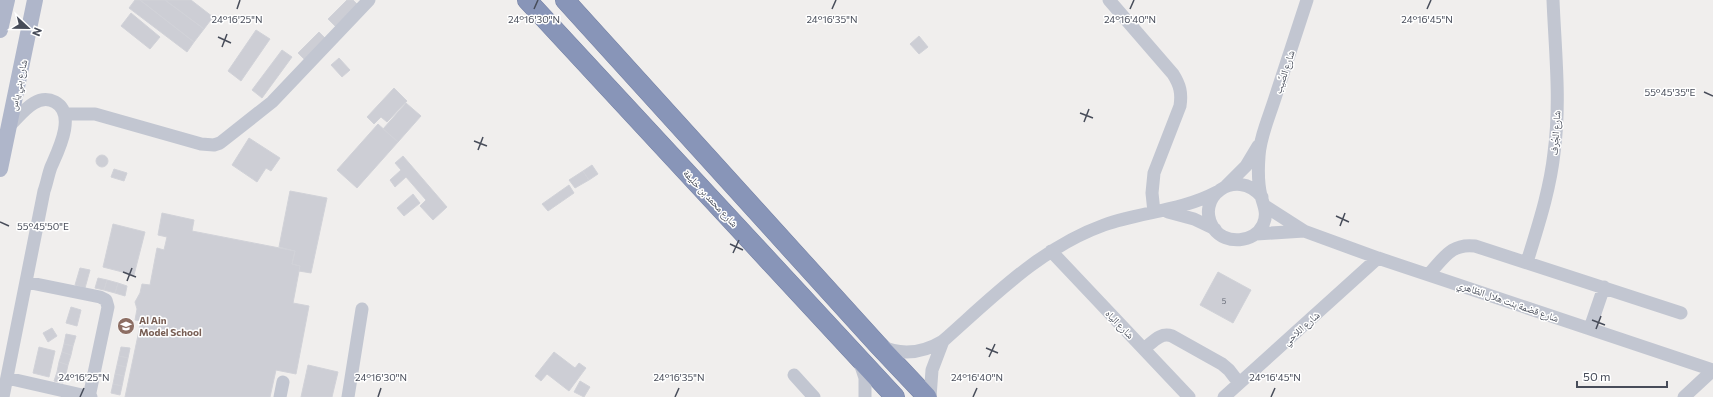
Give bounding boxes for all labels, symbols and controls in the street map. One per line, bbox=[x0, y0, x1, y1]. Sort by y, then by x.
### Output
north arrow bbox=[8, 8, 48, 48]
text: 24°16'25"N bbox=[212, 13, 262, 25]
text: 24°16'30"N bbox=[508, 13, 560, 25]
text: 24°16'35"N bbox=[806, 13, 858, 25]
text: 24°16'40"N bbox=[1104, 13, 1156, 25]
text: 24°16'45"N bbox=[1401, 13, 1453, 25]
text: N bbox=[30, 26, 45, 38]
street label: شارع الصَّيب bbox=[1271, 48, 1298, 96]
street label: شارع بني ياس bbox=[7, 58, 32, 112]
text: 55°45'35"E bbox=[1644, 86, 1696, 98]
street label: شارع الجُرف bbox=[1547, 110, 1564, 156]
street label: شارع محمد بن خليفة bbox=[681, 167, 741, 230]
text: 55°45'50"E bbox=[17, 220, 69, 232]
street label: شارع قضمة بنت هلال الظاهري bbox=[1455, 278, 1561, 327]
house number: 5 bbox=[1222, 296, 1227, 306]
street label: شارع الياه bbox=[1103, 307, 1137, 342]
street label: شارع اللاحي bbox=[1280, 308, 1324, 349]
place label: Al Ain Model School bbox=[139, 314, 202, 338]
school or university icon: Al Ain Model School bbox=[116, 316, 136, 336]
scale bar bbox=[1577, 363, 1667, 389]
text: 50 m bbox=[1583, 369, 1611, 383]
text: 24°16'25"N bbox=[59, 371, 109, 383]
text: 24°16'30"N bbox=[355, 371, 407, 383]
text: 24°16'35"N bbox=[653, 371, 705, 383]
text: 24°16'40"N bbox=[951, 371, 1003, 383]
text: 24°16'45"N bbox=[1249, 371, 1301, 383]

